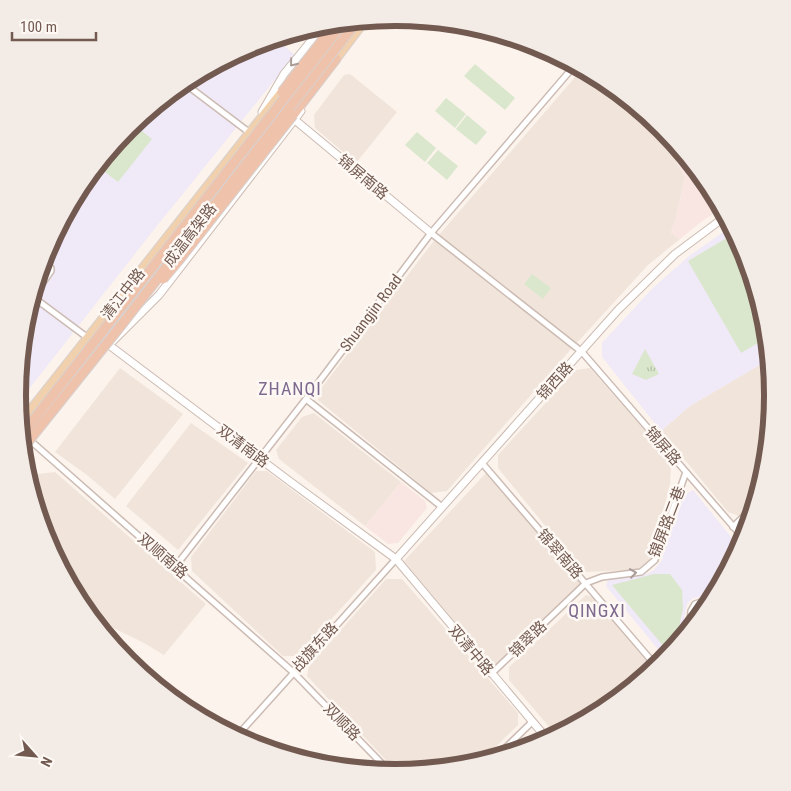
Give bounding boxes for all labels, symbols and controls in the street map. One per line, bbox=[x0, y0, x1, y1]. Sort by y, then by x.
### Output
scale bar bbox=[12, 10, 96, 42]
text: 100 m bbox=[20, 18, 57, 36]
one-way arrow bbox=[290, 57, 299, 66]
street label: 锦屏南路 bbox=[334, 151, 392, 203]
street label: 成温高架路 bbox=[160, 200, 220, 270]
street label: 清江中路 bbox=[97, 265, 149, 323]
street label: Shuangjin Road bbox=[336, 271, 406, 355]
street label: 锦西路 bbox=[533, 358, 577, 404]
district label: ZHANQI bbox=[258, 378, 322, 399]
street label: 双清南路 bbox=[214, 421, 272, 471]
street label: 锦屏路 bbox=[641, 423, 685, 469]
street label: 锦屏路二巷 bbox=[645, 484, 689, 560]
street label: 锦翠南路 bbox=[534, 525, 586, 583]
street label: 双顺南路 bbox=[134, 530, 192, 582]
one-way arrow bbox=[630, 568, 638, 579]
district label: QINGXI bbox=[568, 600, 626, 621]
street label: 锦翠路 bbox=[506, 617, 550, 661]
street label: 战旗东路 bbox=[288, 619, 342, 675]
street label: 双清中路 bbox=[445, 621, 497, 679]
street label: 双顺路 bbox=[320, 700, 364, 744]
north arrow bbox=[10, 731, 60, 781]
text: N bbox=[38, 754, 56, 769]

